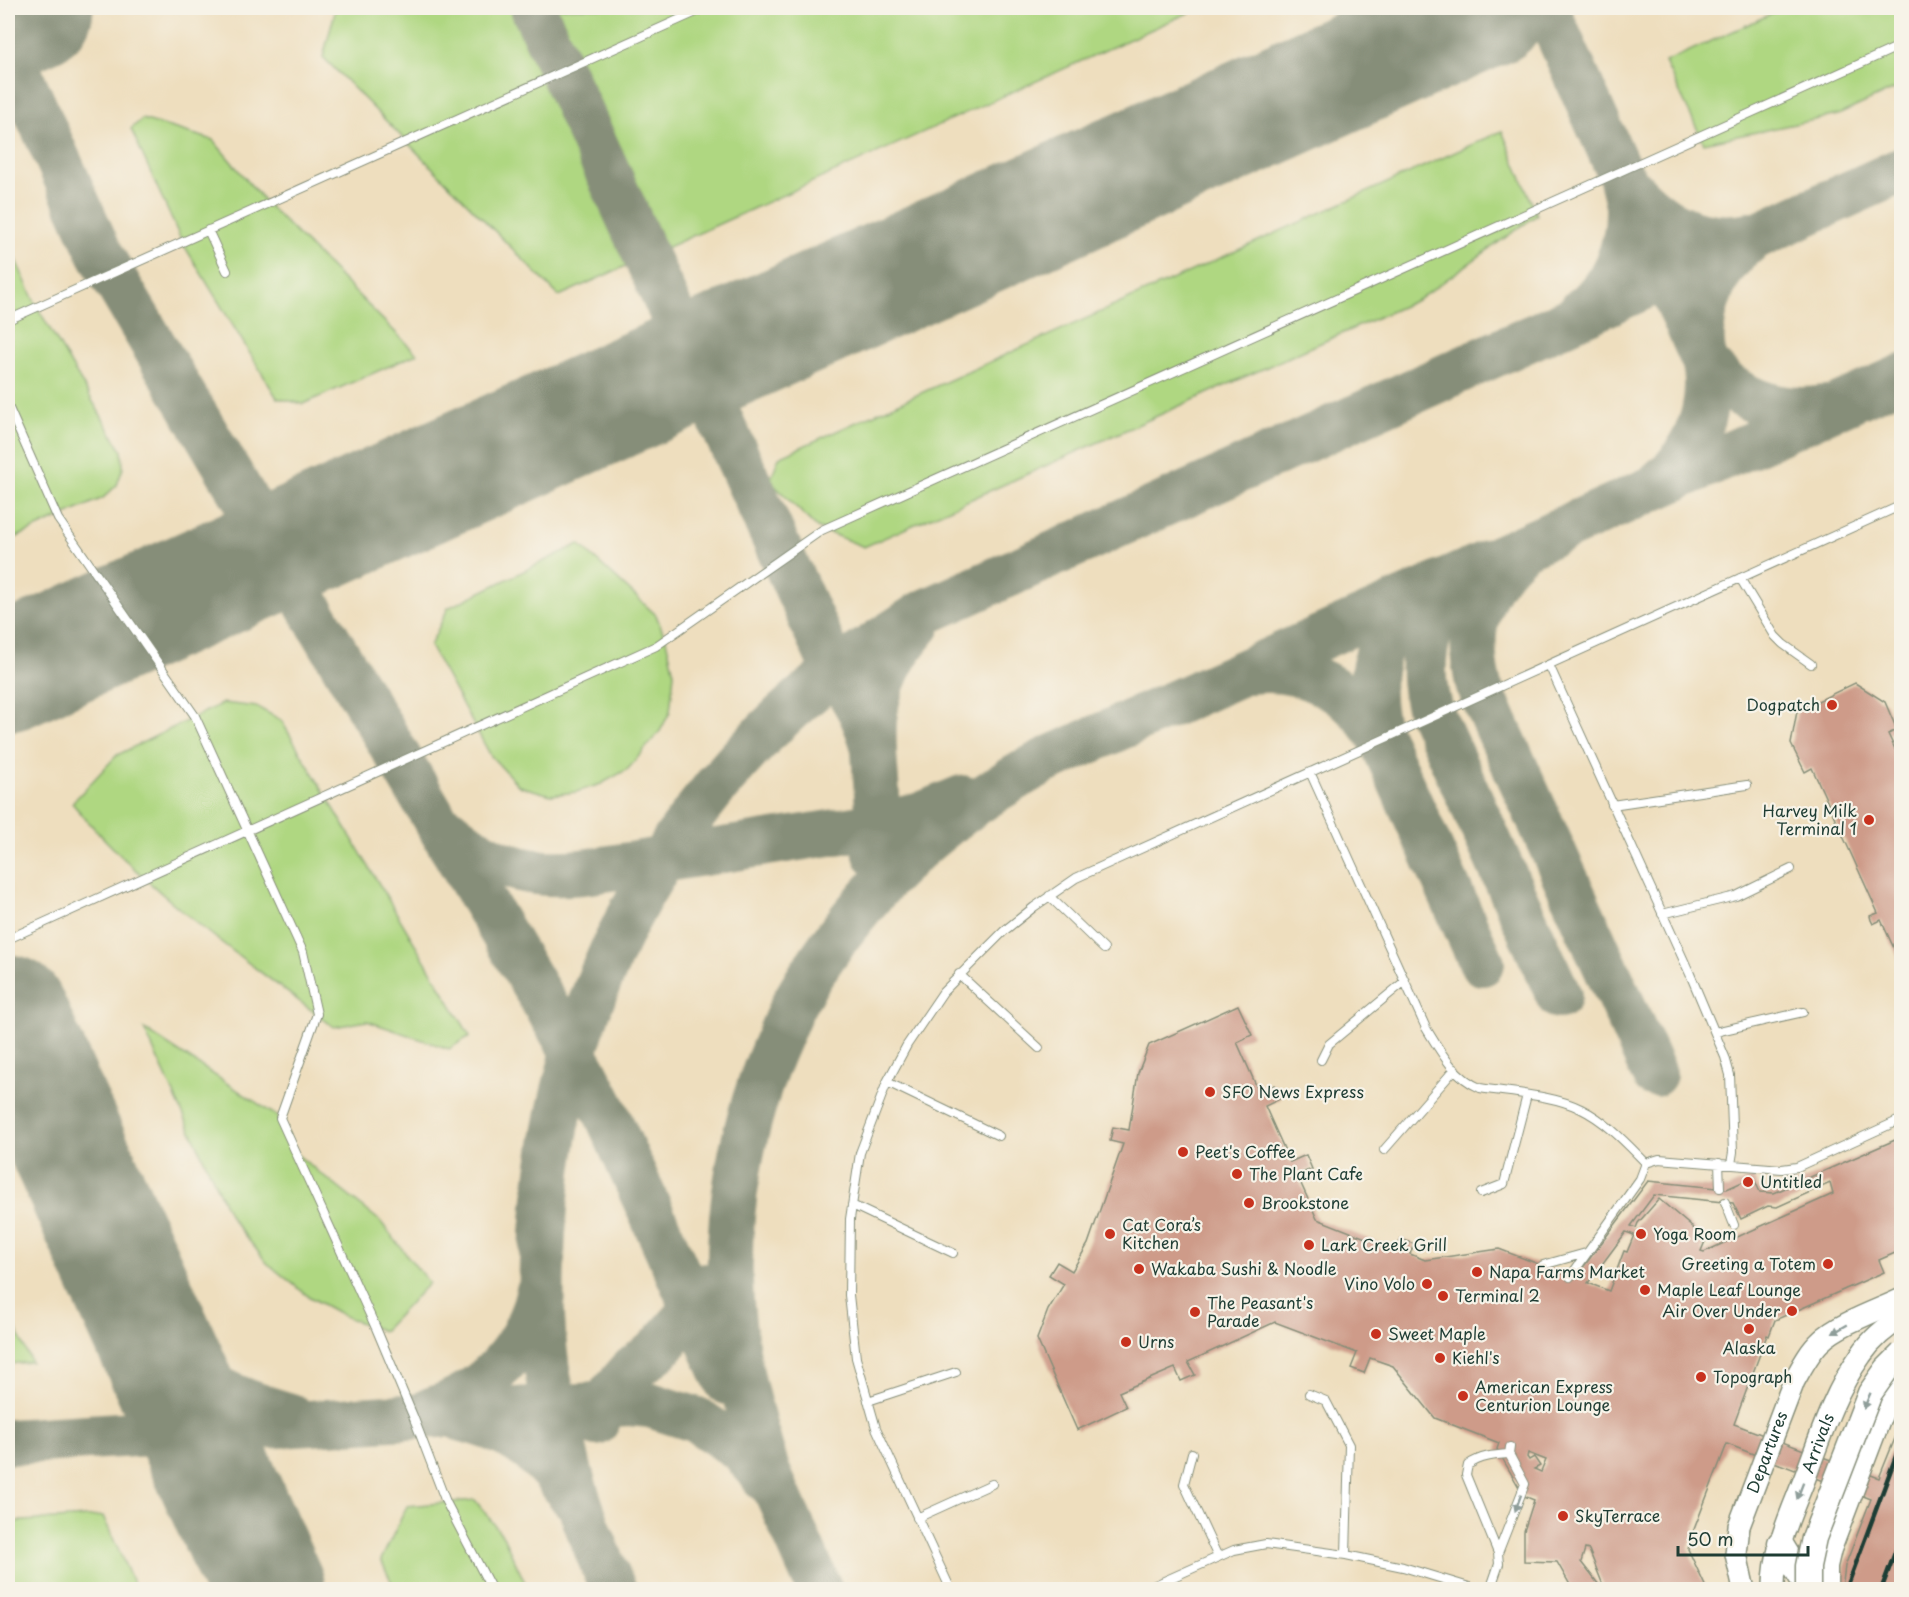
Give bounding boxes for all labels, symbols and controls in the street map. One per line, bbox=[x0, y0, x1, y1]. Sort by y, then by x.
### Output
place label: Dogpatch bbox=[1746, 692, 1820, 716]
marker: Dogpatch bbox=[1825, 698, 1839, 712]
place label: Harvey Milk Terminal 1 bbox=[1763, 798, 1857, 840]
marker: Harvey Milk Terminal 1 bbox=[1862, 813, 1876, 827]
place label: SFO News Express bbox=[1222, 1079, 1364, 1103]
marker: SFO News Express bbox=[1203, 1085, 1217, 1099]
place label: Peet's Coffee bbox=[1195, 1139, 1296, 1163]
marker: Peet's Coffee bbox=[1176, 1145, 1190, 1159]
place label: The Plant Cafe bbox=[1249, 1161, 1363, 1185]
marker: The Plant Cafe bbox=[1230, 1167, 1244, 1181]
place label: Untitled bbox=[1760, 1169, 1822, 1193]
marker: Untitled bbox=[1741, 1175, 1755, 1189]
place label: Brookstone bbox=[1261, 1190, 1349, 1214]
marker: Brookstone bbox=[1242, 1196, 1256, 1210]
place label: Cat Cora’s Kitchen bbox=[1122, 1212, 1201, 1254]
place label: Yoga Room bbox=[1653, 1221, 1737, 1245]
marker: Cat Cora’s Kitchen bbox=[1103, 1227, 1117, 1241]
marker: Yoga Room bbox=[1634, 1227, 1648, 1241]
place label: Lark Creek Grill bbox=[1321, 1232, 1447, 1256]
marker: Lark Creek Grill bbox=[1302, 1238, 1316, 1252]
place label: Greeting a Totem bbox=[1681, 1251, 1816, 1275]
place label: Wakaba Sushi & Noodle bbox=[1151, 1256, 1337, 1280]
marker: Greeting a Totem bbox=[1821, 1257, 1835, 1271]
place label: Napa Farms Market bbox=[1489, 1259, 1645, 1283]
marker: Wakaba Sushi & Noodle bbox=[1132, 1262, 1146, 1276]
marker: Napa Farms Market bbox=[1470, 1265, 1484, 1279]
place label: Vino Volo bbox=[1344, 1271, 1415, 1295]
marker: Vino Volo bbox=[1420, 1277, 1434, 1291]
place label: Maple Leaf Lounge bbox=[1657, 1277, 1801, 1301]
place label: Terminal 2 bbox=[1455, 1283, 1540, 1307]
marker: Maple Leaf Lounge bbox=[1638, 1283, 1652, 1297]
marker: Terminal 2 bbox=[1436, 1289, 1450, 1303]
place label: The Peasant's Parade bbox=[1207, 1290, 1313, 1332]
place label: Air Over Under bbox=[1662, 1298, 1781, 1322]
marker: Air Over Under bbox=[1785, 1304, 1799, 1318]
marker: The Peasant's Parade bbox=[1188, 1305, 1202, 1319]
place label: Sweet Maple bbox=[1388, 1321, 1486, 1345]
marker: Alaska bbox=[1742, 1322, 1756, 1336]
one-way arrow bbox=[1832, 1324, 1849, 1334]
marker: Sweet Maple bbox=[1369, 1327, 1383, 1341]
place label: Urns bbox=[1138, 1329, 1174, 1353]
marker: Urns bbox=[1119, 1335, 1133, 1349]
place label: Alaska bbox=[1723, 1335, 1776, 1359]
place label: Kiehl's bbox=[1452, 1345, 1500, 1369]
marker: Kiehl's bbox=[1433, 1351, 1447, 1365]
place label: Topograph bbox=[1713, 1364, 1792, 1388]
marker: Topograph bbox=[1694, 1370, 1708, 1384]
place label: American Express Centurion Lounge bbox=[1475, 1374, 1613, 1416]
marker: American Express Centurion Lounge bbox=[1456, 1389, 1470, 1403]
one-way arrow bbox=[1862, 1392, 1871, 1410]
street label: Departures bbox=[1740, 1407, 1793, 1496]
street label: Arrivals bbox=[1795, 1409, 1839, 1476]
one-way arrow bbox=[1794, 1483, 1804, 1501]
one-way arrow bbox=[1512, 1494, 1522, 1512]
place label: SkyTerrace bbox=[1575, 1503, 1660, 1527]
marker: SkyTerrace bbox=[1556, 1509, 1570, 1523]
scale bar bbox=[1678, 1519, 1808, 1557]
text: 50 m bbox=[1687, 1525, 1734, 1552]

